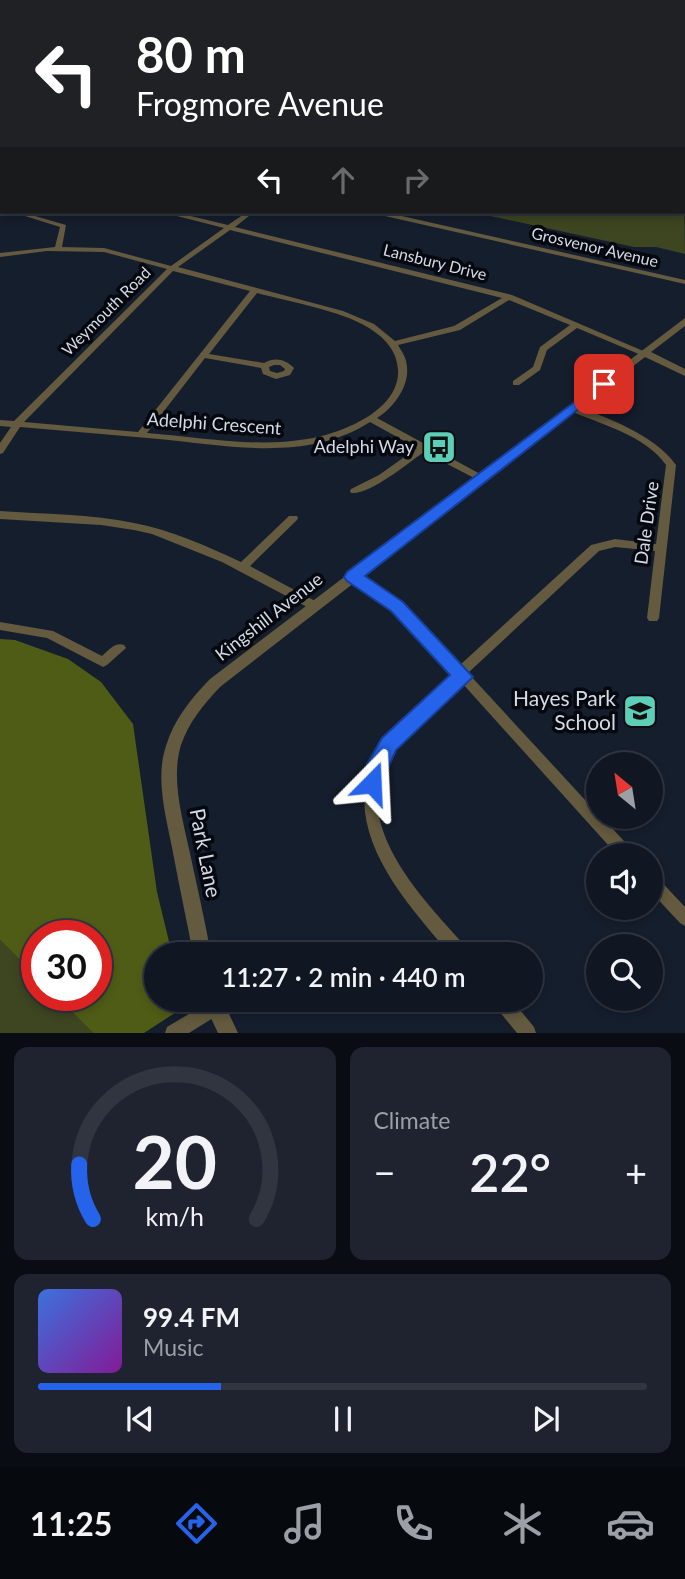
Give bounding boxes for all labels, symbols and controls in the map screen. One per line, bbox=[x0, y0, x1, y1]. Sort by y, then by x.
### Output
text: 80 m bbox=[136, 25, 246, 83]
icon: left bbox=[21, 28, 112, 119]
text: Frogmore Avenue bbox=[136, 84, 384, 123]
icon: left bbox=[251, 161, 289, 199]
icon: ahead bbox=[324, 161, 362, 199]
icon: right bbox=[397, 161, 435, 199]
street label: Grosvenor Avenue bbox=[530, 223, 660, 270]
street label: Lansbury Drive bbox=[381, 239, 489, 284]
street label: Weymouth Road bbox=[57, 262, 154, 359]
pin bbox=[574, 354, 634, 414]
icon: arrive bbox=[585, 365, 623, 403]
street label: Adelphi Crescent bbox=[146, 407, 283, 439]
bus stop icon: Adelphi Way bbox=[420, 428, 458, 466]
place label: Adelphi Way bbox=[314, 435, 415, 457]
street label: Dale Drive bbox=[629, 480, 663, 566]
street label: Kingshill Avenue bbox=[210, 568, 326, 665]
place label: Hayes Park School bbox=[513, 685, 616, 734]
school or university icon: Hayes Park School bbox=[621, 692, 659, 730]
position arrow bbox=[335, 746, 409, 820]
north arrow bbox=[586, 752, 663, 830]
map controls bbox=[586, 752, 663, 1011]
street label: Park Lane bbox=[186, 806, 227, 899]
button: sound bbox=[586, 843, 663, 920]
speed limit sign: 30 bbox=[21, 920, 112, 1011]
button: search bbox=[586, 934, 663, 1011]
text: 11:27 · 2 min · 440 m bbox=[221, 961, 466, 993]
text: Climate bbox=[374, 1106, 450, 1134]
text: 20 bbox=[133, 1118, 217, 1206]
text: 22° bbox=[469, 1141, 551, 1203]
text: − bbox=[374, 1149, 396, 1195]
text: + bbox=[625, 1149, 647, 1195]
text: km/h bbox=[145, 1201, 204, 1231]
text: 99.4 FM bbox=[143, 1301, 240, 1333]
text: Music bbox=[143, 1333, 203, 1361]
icon: previous bbox=[121, 1400, 159, 1438]
icon: pause bbox=[324, 1400, 362, 1438]
icon: next bbox=[527, 1400, 565, 1438]
icon: directions bbox=[172, 1499, 221, 1548]
icon: music bbox=[280, 1499, 329, 1548]
icon: phone bbox=[389, 1499, 438, 1548]
icon: climate bbox=[498, 1499, 547, 1548]
icon: car bbox=[606, 1499, 655, 1548]
text: 11:25 bbox=[30, 1504, 112, 1543]

